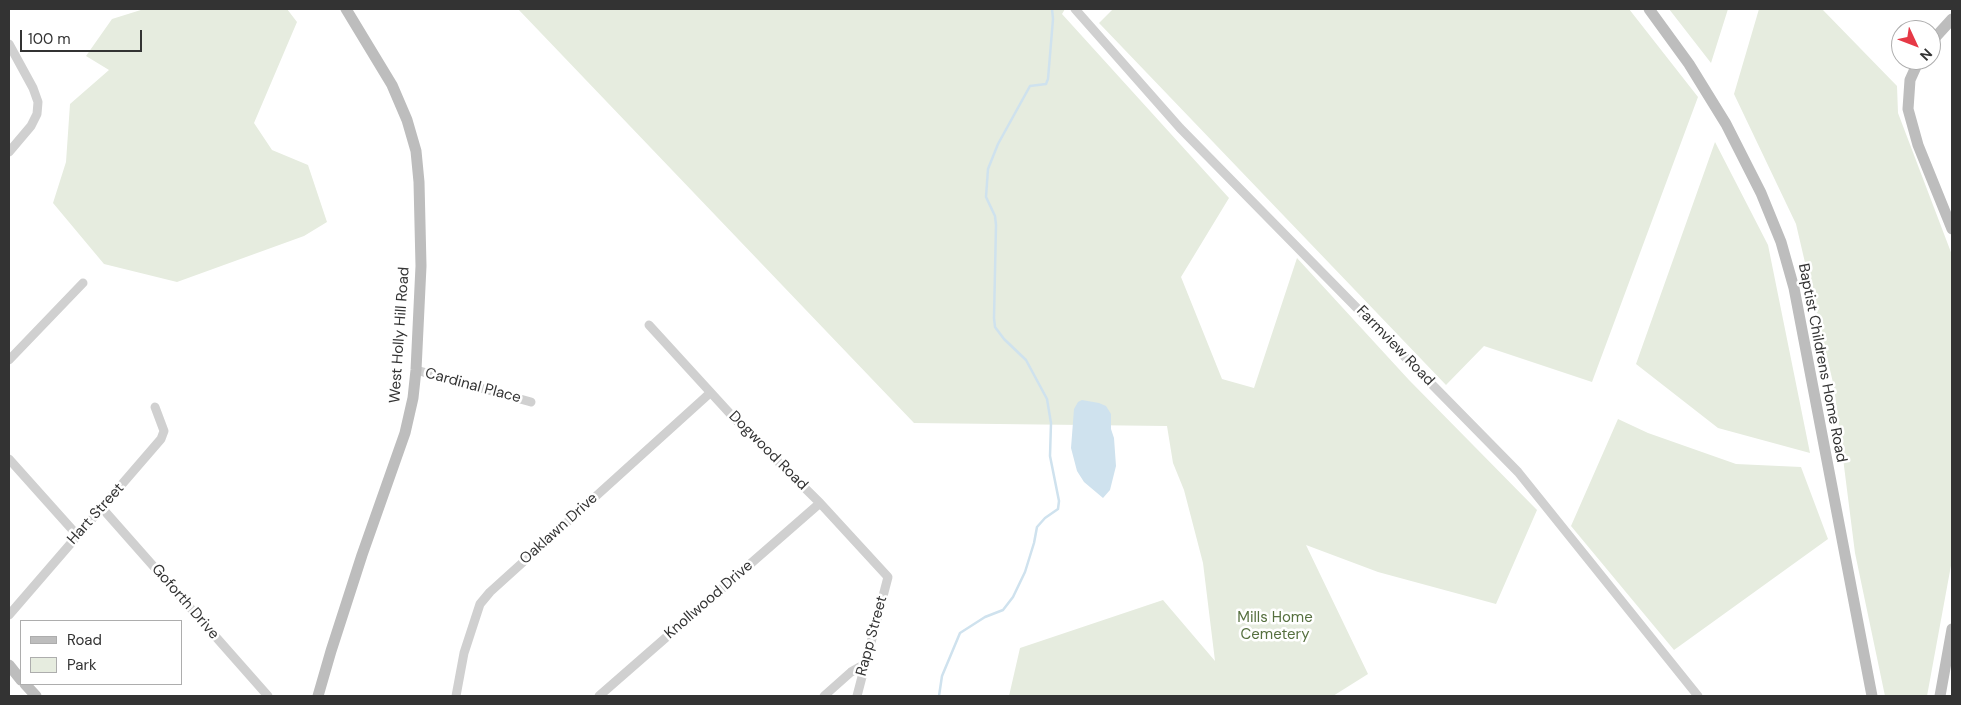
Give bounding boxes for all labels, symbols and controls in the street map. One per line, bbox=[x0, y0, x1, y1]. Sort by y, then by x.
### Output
scale bar bbox=[22, 20, 145, 52]
north arrow bbox=[1891, 20, 1941, 70]
text: 100 m bbox=[28, 29, 71, 49]
text: N bbox=[1916, 45, 1936, 64]
street label: Baptist Childrens Home Road bbox=[1794, 262, 1850, 464]
street label: West Holly Hill Road bbox=[386, 266, 414, 404]
street label: Farmview Road bbox=[1352, 302, 1438, 390]
street label: Cardinal Place bbox=[423, 365, 523, 407]
street label: Dogwood Road bbox=[725, 408, 811, 494]
street label: Hart Street bbox=[64, 480, 128, 548]
street label: Oaklawn Drive bbox=[516, 489, 602, 569]
street label: Knollwood Drive bbox=[661, 557, 757, 643]
street label: Goforth Drive bbox=[148, 561, 222, 643]
street label: Rapp Street bbox=[853, 594, 891, 678]
park label: Mills Home Cemetery bbox=[1237, 609, 1313, 644]
legend bbox=[20, 620, 182, 685]
text: Road bbox=[67, 630, 102, 650]
text: Park bbox=[67, 655, 97, 675]

